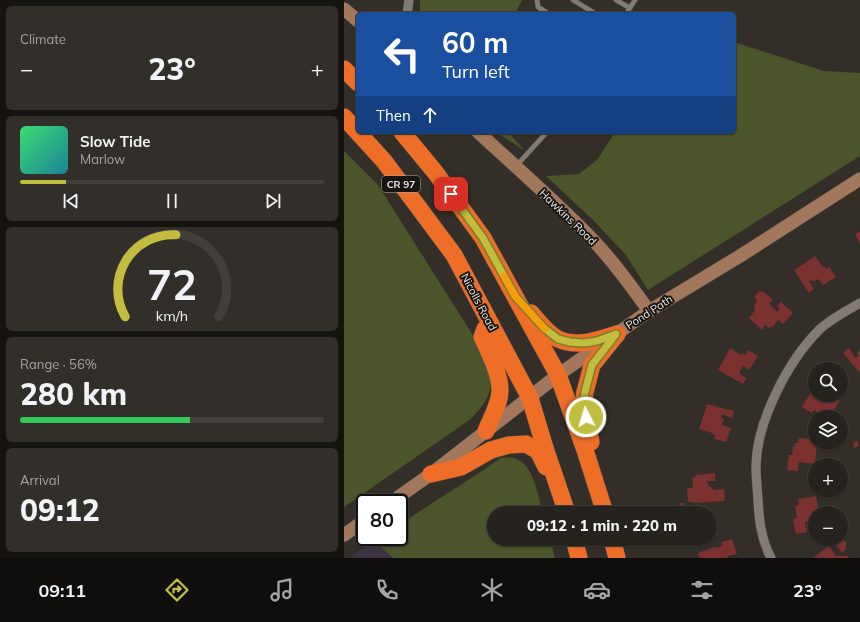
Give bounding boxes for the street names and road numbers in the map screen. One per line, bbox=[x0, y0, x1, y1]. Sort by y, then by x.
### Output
road number: CR 97 bbox=[382, 176, 420, 192]
street label: Hawkins Road bbox=[536, 186, 600, 248]
street label: Nicolls Road bbox=[458, 271, 500, 333]
street label: Pond Path bbox=[623, 292, 675, 332]

